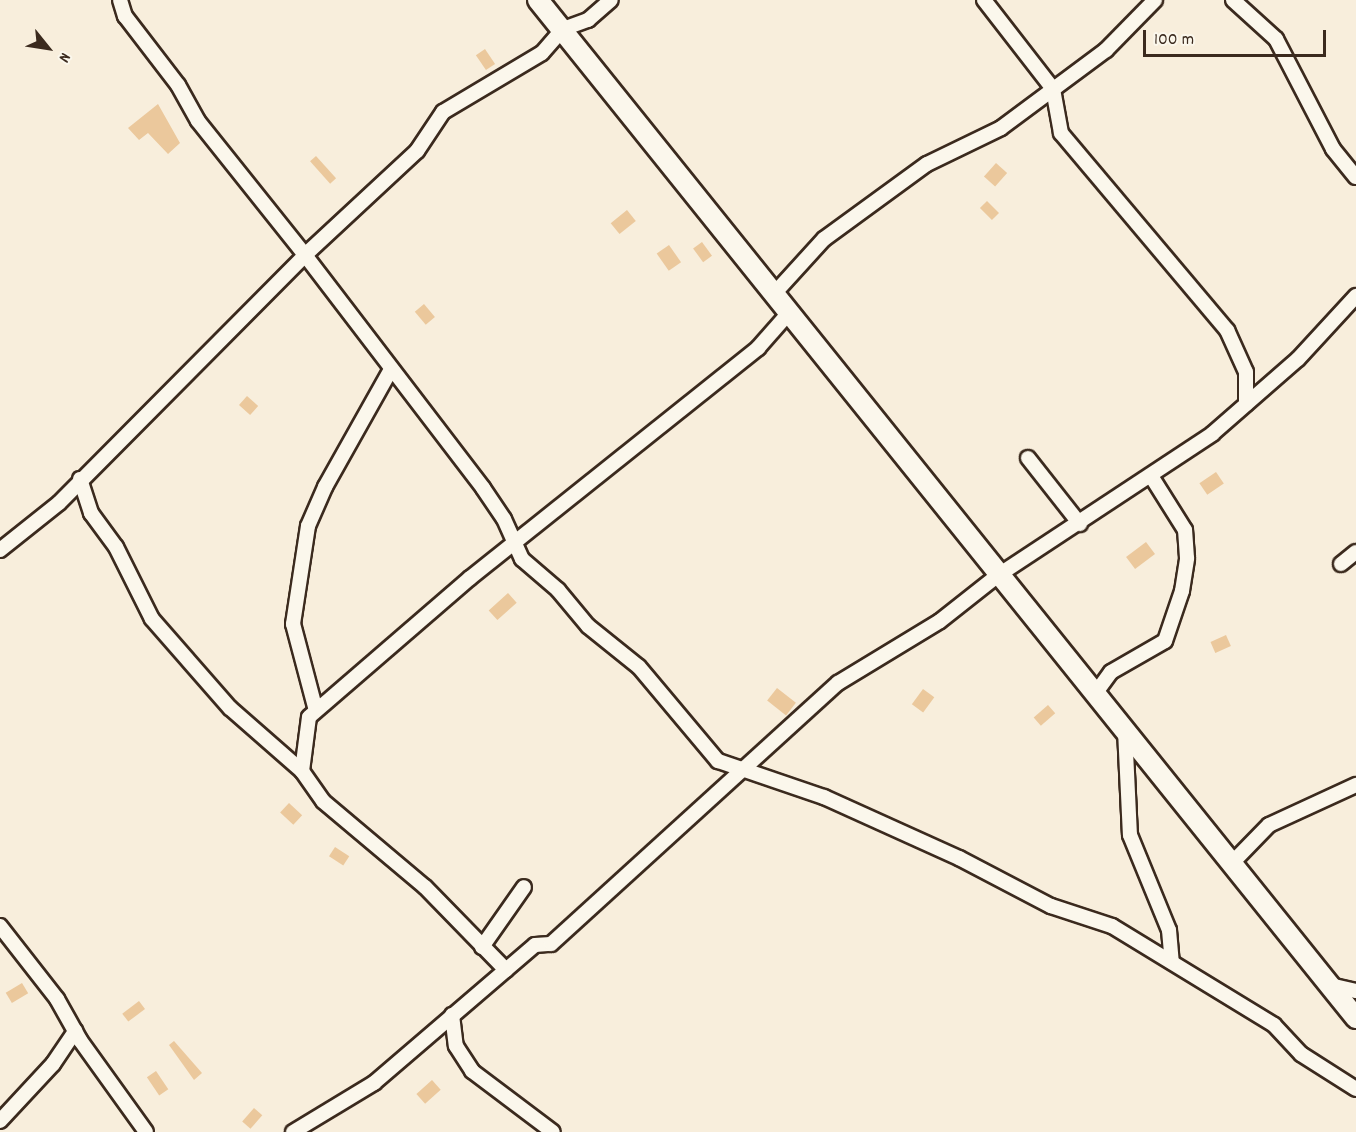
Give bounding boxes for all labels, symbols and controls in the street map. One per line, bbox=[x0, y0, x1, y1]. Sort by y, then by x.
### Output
north arrow bbox=[18, 18, 78, 78]
scale bar bbox=[1146, 18, 1329, 56]
text: 100 m bbox=[1154, 28, 1194, 53]
text: N bbox=[52, 48, 76, 66]

